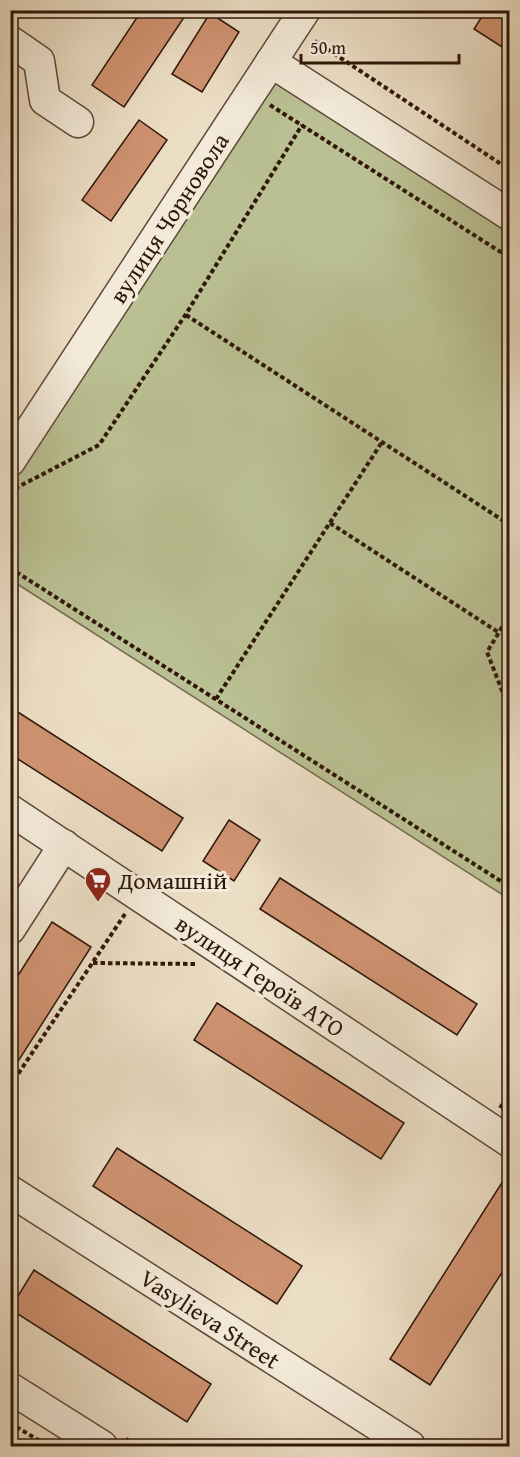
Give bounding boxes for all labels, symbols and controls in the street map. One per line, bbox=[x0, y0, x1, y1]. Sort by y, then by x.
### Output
scale bar bbox=[301, 27, 458, 65]
text: 50 m bbox=[310, 34, 346, 61]
street label: вулиця Чорновола bbox=[101, 125, 238, 310]
place label: Домашній bbox=[117, 863, 227, 898]
supermarket icon: Домашній bbox=[83, 865, 113, 903]
street label: вулиця Героїв АТО bbox=[168, 906, 352, 1046]
street label: Vasylieva Street bbox=[133, 1261, 287, 1378]

